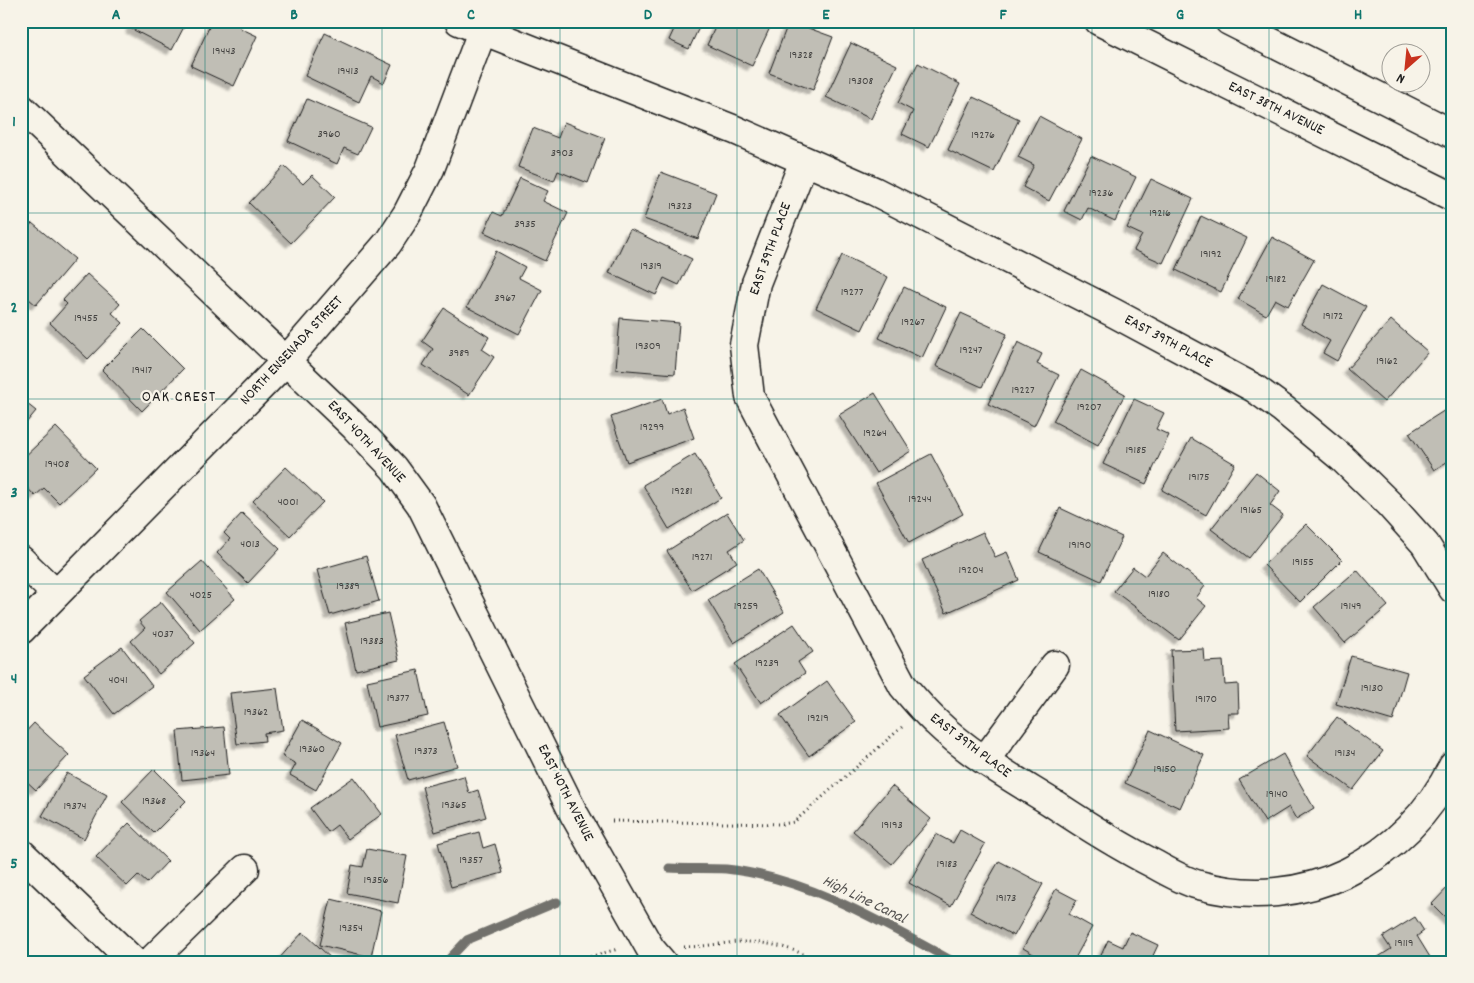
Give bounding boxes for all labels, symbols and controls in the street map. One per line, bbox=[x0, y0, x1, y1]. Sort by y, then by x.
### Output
text: A bbox=[112, 4, 121, 27]
text: B bbox=[290, 4, 298, 27]
text: C bbox=[467, 4, 475, 27]
text: D bbox=[644, 4, 653, 27]
text: E bbox=[822, 4, 830, 27]
text: F bbox=[999, 4, 1007, 27]
text: G bbox=[1176, 4, 1184, 27]
text: H bbox=[1354, 4, 1362, 27]
north arrow bbox=[1382, 42, 1432, 92]
house number: 19443 bbox=[212, 43, 236, 60]
house number: 19328 bbox=[789, 47, 813, 64]
house number: 19413 bbox=[337, 63, 359, 80]
text: N bbox=[1393, 67, 1409, 88]
house number: 19308 bbox=[849, 73, 874, 90]
street label: EAST 38TH AVENUE bbox=[1224, 76, 1328, 142]
text: 1 bbox=[12, 111, 16, 134]
house number: 3960 bbox=[317, 126, 341, 143]
house number: 19276 bbox=[971, 127, 995, 144]
house number: 3903 bbox=[551, 145, 573, 162]
house number: 19236 bbox=[1089, 185, 1113, 202]
house number: 19323 bbox=[668, 198, 692, 215]
street label: EAST 39TH PLACE bbox=[744, 199, 798, 298]
house number: 19216 bbox=[1149, 205, 1171, 222]
house number: 3935 bbox=[514, 216, 536, 233]
house number: 19192 bbox=[1200, 246, 1222, 263]
house number: 19319 bbox=[640, 258, 662, 275]
house number: 19182 bbox=[1266, 271, 1286, 288]
house number: 19277 bbox=[841, 284, 864, 301]
house number: 3967 bbox=[494, 290, 516, 307]
street label: NORTH ENSENADA STREET bbox=[235, 291, 349, 411]
text: 2 bbox=[11, 297, 18, 320]
house number: 19172 bbox=[1323, 308, 1343, 325]
house number: 19455 bbox=[74, 310, 98, 327]
street label: EAST 39TH PLACE bbox=[1120, 310, 1216, 375]
house number: 19267 bbox=[901, 314, 925, 331]
house number: 19309 bbox=[635, 338, 661, 355]
house number: 19247 bbox=[960, 342, 983, 359]
house number: 3989 bbox=[448, 345, 470, 362]
house number: 19162 bbox=[1376, 353, 1398, 370]
house number: 19417 bbox=[132, 362, 153, 379]
house number: 19227 bbox=[1011, 382, 1035, 399]
district label: OAK CREST bbox=[142, 386, 216, 409]
street label: EAST 40TH AVENUE bbox=[322, 396, 410, 488]
house number: 19207 bbox=[1077, 399, 1102, 416]
house number: 19299 bbox=[640, 419, 664, 436]
house number: 19264 bbox=[863, 425, 887, 442]
house number: 19185 bbox=[1125, 442, 1147, 459]
house number: 19408 bbox=[45, 456, 69, 473]
house number: 19175 bbox=[1189, 469, 1209, 486]
text: 3 bbox=[10, 482, 18, 505]
house number: 19281 bbox=[672, 483, 692, 500]
house number: 19244 bbox=[908, 491, 932, 508]
house number: 4001 bbox=[278, 494, 298, 511]
house number: 19165 bbox=[1240, 502, 1262, 519]
house number: 4013 bbox=[240, 536, 260, 553]
house number: 19190 bbox=[1069, 537, 1091, 554]
house number: 19271 bbox=[692, 549, 712, 566]
house number: 19155 bbox=[1292, 554, 1314, 571]
house number: 19204 bbox=[959, 562, 983, 579]
house number: 19389 bbox=[336, 578, 360, 595]
house number: 19180 bbox=[1148, 586, 1170, 603]
house number: 4025 bbox=[190, 587, 212, 604]
house number: 19259 bbox=[734, 598, 758, 615]
house number: 19149 bbox=[1340, 598, 1362, 615]
house number: 4037 bbox=[152, 626, 174, 643]
house number: 19383 bbox=[360, 633, 384, 650]
house number: 19239 bbox=[755, 655, 779, 672]
text: 4 bbox=[11, 668, 17, 691]
house number: 4041 bbox=[108, 672, 128, 689]
house number: 19130 bbox=[1361, 680, 1383, 697]
house number: 19377 bbox=[387, 690, 410, 707]
house number: 19170 bbox=[1195, 691, 1217, 708]
house number: 19362 bbox=[244, 704, 268, 721]
street label: EAST 39TH PLACE bbox=[925, 708, 1016, 784]
house number: 19219 bbox=[807, 710, 829, 727]
house number: 19360 bbox=[299, 741, 325, 758]
street label: EAST 40TH AVENUE bbox=[531, 741, 599, 845]
house number: 19373 bbox=[414, 743, 438, 760]
house number: 19364 bbox=[191, 745, 215, 762]
house number: 19134 bbox=[1334, 745, 1356, 762]
house number: 19150 bbox=[1154, 761, 1176, 778]
house number: 19140 bbox=[1266, 786, 1288, 803]
house number: 19368 bbox=[142, 793, 166, 810]
house number: 19365 bbox=[442, 797, 466, 814]
house number: 19374 bbox=[63, 798, 87, 815]
house number: 19193 bbox=[881, 817, 903, 834]
house number: 19357 bbox=[459, 852, 483, 869]
text: 5 bbox=[10, 853, 18, 876]
house number: 19183 bbox=[937, 856, 957, 873]
water label: High Line Canal bbox=[818, 870, 911, 931]
house number: 19356 bbox=[364, 872, 389, 889]
house number: 19173 bbox=[996, 890, 1016, 907]
house number: 19354 bbox=[339, 920, 363, 937]
house number: 19119 bbox=[1395, 935, 1413, 952]

